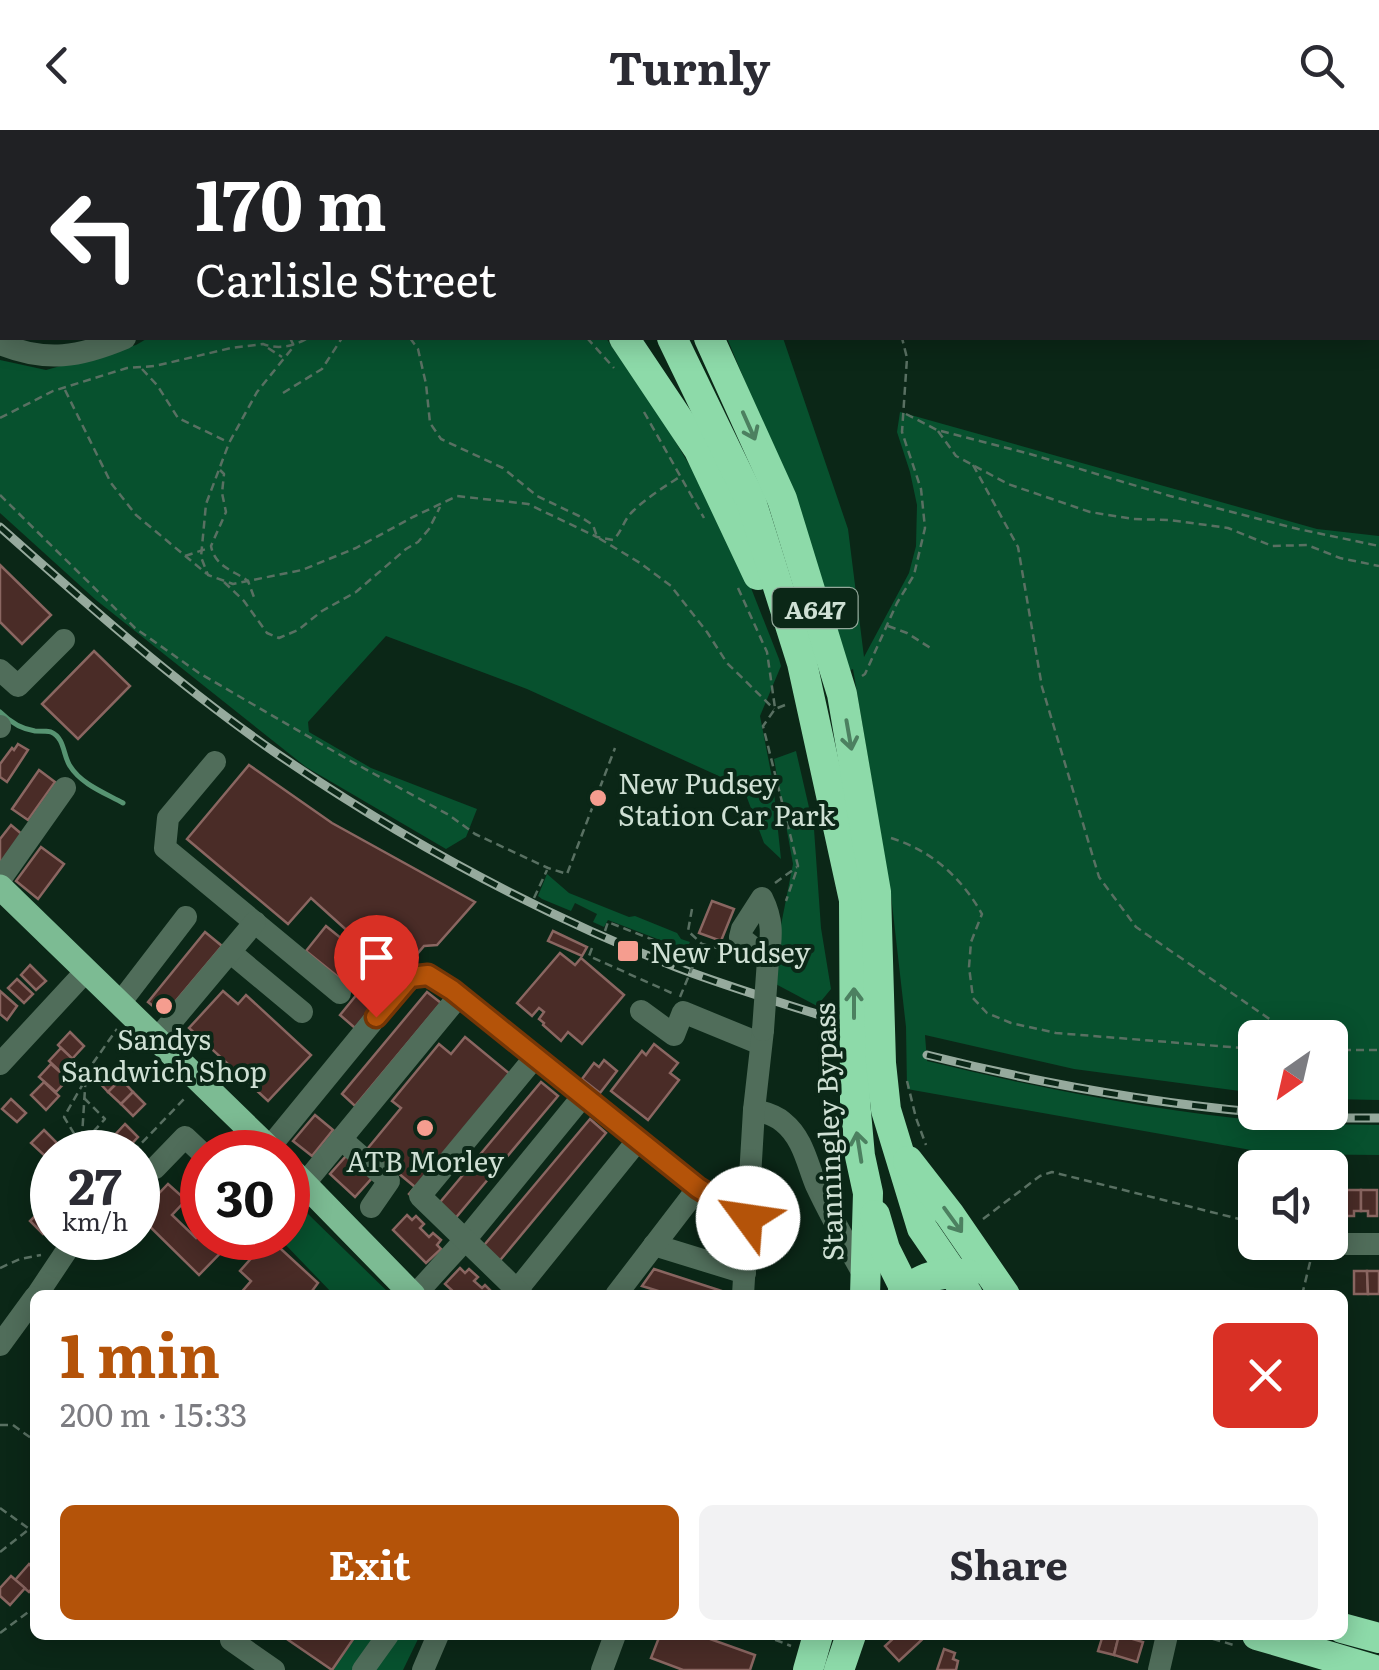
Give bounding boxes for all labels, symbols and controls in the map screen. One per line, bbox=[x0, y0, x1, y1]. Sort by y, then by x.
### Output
text: Turnly bbox=[609, 32, 770, 99]
icon: back bbox=[30, 38, 85, 93]
icon: search bbox=[1294, 38, 1349, 93]
text: 170 m bbox=[195, 149, 387, 253]
icon: left bbox=[30, 170, 160, 300]
text: Carlisle Street bbox=[195, 244, 496, 311]
one-way arrow bbox=[741, 410, 759, 441]
road number: A647 bbox=[772, 588, 858, 628]
one-way arrow bbox=[840, 718, 859, 751]
place label: New Pudsey Station Car Park bbox=[618, 761, 836, 835]
marker: New Pudsey Station Car Park bbox=[587, 787, 609, 809]
pin bbox=[334, 915, 419, 1018]
icon: arrive bbox=[349, 930, 404, 985]
place label: New Pudsey bbox=[650, 930, 811, 972]
marker: New Pudsey bbox=[615, 938, 641, 964]
one-way arrow bbox=[844, 988, 864, 1020]
marker: Sandys Sandwich Shop bbox=[153, 995, 175, 1017]
street label: Stanningley Bypass bbox=[801, 1002, 853, 1262]
place label: Sandys Sandwich Shop bbox=[61, 1017, 267, 1091]
north arrow bbox=[1238, 1020, 1348, 1130]
map controls bbox=[1238, 1020, 1348, 1260]
marker: ATB Morley bbox=[414, 1117, 436, 1139]
speed limit sign: 30 bbox=[180, 1130, 310, 1260]
one-way arrow bbox=[850, 1132, 868, 1164]
place label: ATB Morley bbox=[346, 1139, 505, 1181]
text: 27 bbox=[68, 1146, 122, 1220]
button: sound bbox=[1238, 1150, 1348, 1260]
position arrow bbox=[696, 1166, 800, 1270]
text: km/h bbox=[62, 1202, 128, 1239]
one-way arrow bbox=[942, 1205, 963, 1233]
text: 1 min bbox=[60, 1307, 220, 1396]
button: close bbox=[1213, 1323, 1318, 1428]
text: 200 m · 15:33 bbox=[60, 1389, 247, 1437]
button: Exit bbox=[60, 1505, 679, 1620]
button: Share bbox=[699, 1505, 1318, 1620]

